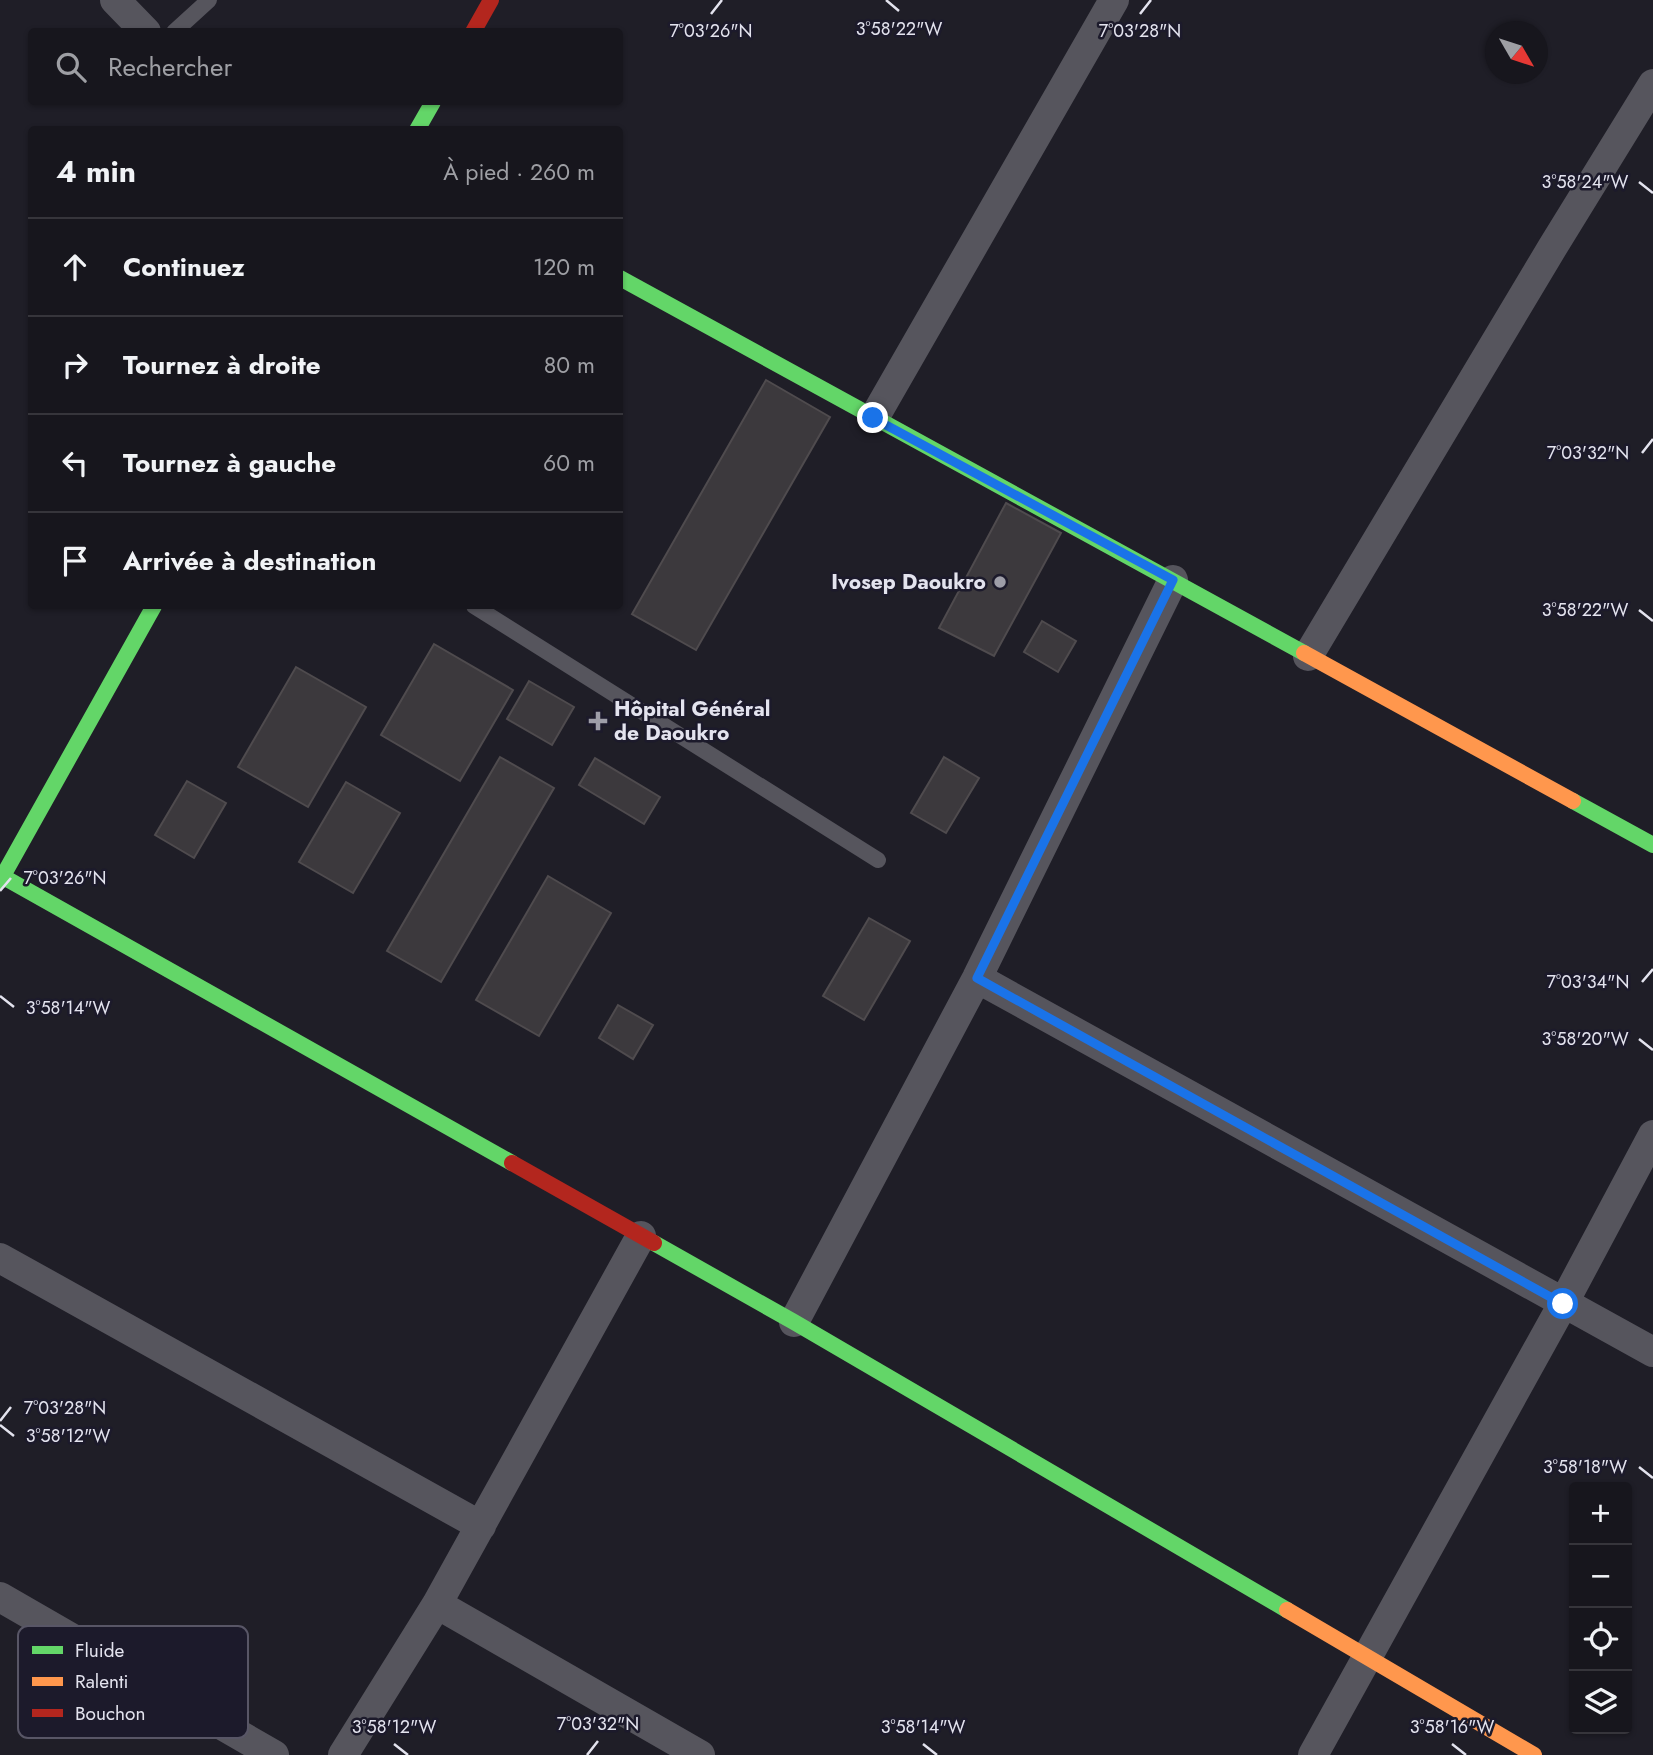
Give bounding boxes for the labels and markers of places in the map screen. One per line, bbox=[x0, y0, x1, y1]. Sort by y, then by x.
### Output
place label: Ivosep Daoukro bbox=[831, 567, 986, 597]
marker: Ivosep Daoukro bbox=[992, 574, 1008, 590]
place label: Hôpital Général de Daoukro bbox=[614, 694, 770, 748]
marker: Hôpital Général de Daoukro bbox=[588, 711, 608, 731]

